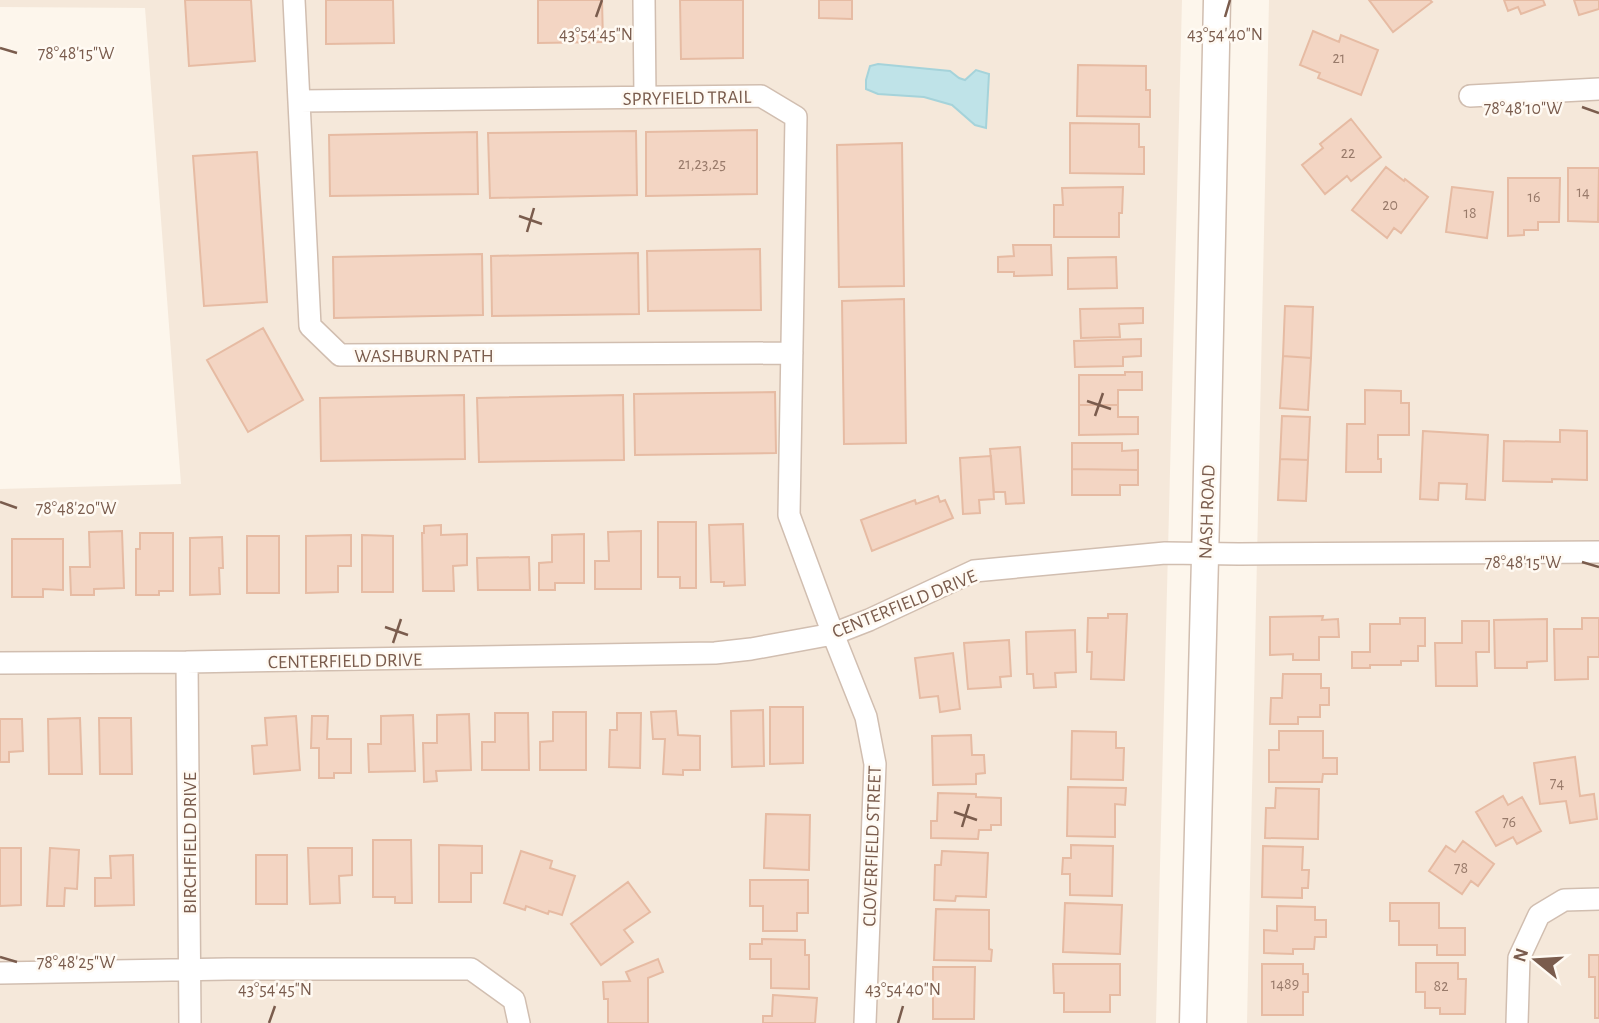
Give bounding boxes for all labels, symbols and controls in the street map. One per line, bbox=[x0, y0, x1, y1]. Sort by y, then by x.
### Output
text: 43°54'45"N bbox=[559, 26, 633, 44]
text: 43°54'40"N bbox=[1187, 26, 1263, 44]
text: 78°48'15"W bbox=[38, 45, 114, 63]
house number: 21 bbox=[1333, 50, 1345, 66]
street label: SPRYFIELD TRAIL bbox=[623, 88, 752, 109]
text: 78°48'10"W bbox=[1484, 100, 1562, 118]
house number: 22 bbox=[1341, 145, 1355, 161]
house number: 21,23,25 bbox=[678, 156, 726, 172]
house number: 14 bbox=[1576, 184, 1590, 200]
house number: 16 bbox=[1527, 189, 1541, 205]
house number: 20 bbox=[1382, 197, 1398, 213]
house number: 18 bbox=[1463, 205, 1477, 221]
street label: WASHBURN PATH bbox=[354, 347, 494, 366]
street label: NASH ROAD bbox=[1196, 465, 1219, 560]
text: 78°48'20"W bbox=[36, 500, 116, 518]
text: 78°48'15"W bbox=[1485, 554, 1561, 572]
street label: CENTERFIELD DRIVE bbox=[830, 567, 980, 642]
street label: CENTERFIELD DRIVE bbox=[268, 651, 422, 672]
street label: CLOVERFIELD STREET bbox=[860, 765, 885, 927]
street label: BIRCHFIELD DRIVE bbox=[181, 772, 200, 914]
house number: 74 bbox=[1550, 775, 1564, 791]
house number: 76 bbox=[1502, 814, 1516, 830]
house number: 78 bbox=[1454, 860, 1468, 876]
north arrow bbox=[1501, 925, 1571, 995]
text: N bbox=[1510, 946, 1532, 964]
text: 78°48'25"W bbox=[37, 954, 115, 972]
house number: 1489 bbox=[1271, 976, 1299, 992]
house number: 82 bbox=[1434, 978, 1448, 994]
text: 43°54'45"N bbox=[238, 981, 312, 999]
text: 43°54'40"N bbox=[865, 981, 941, 999]

